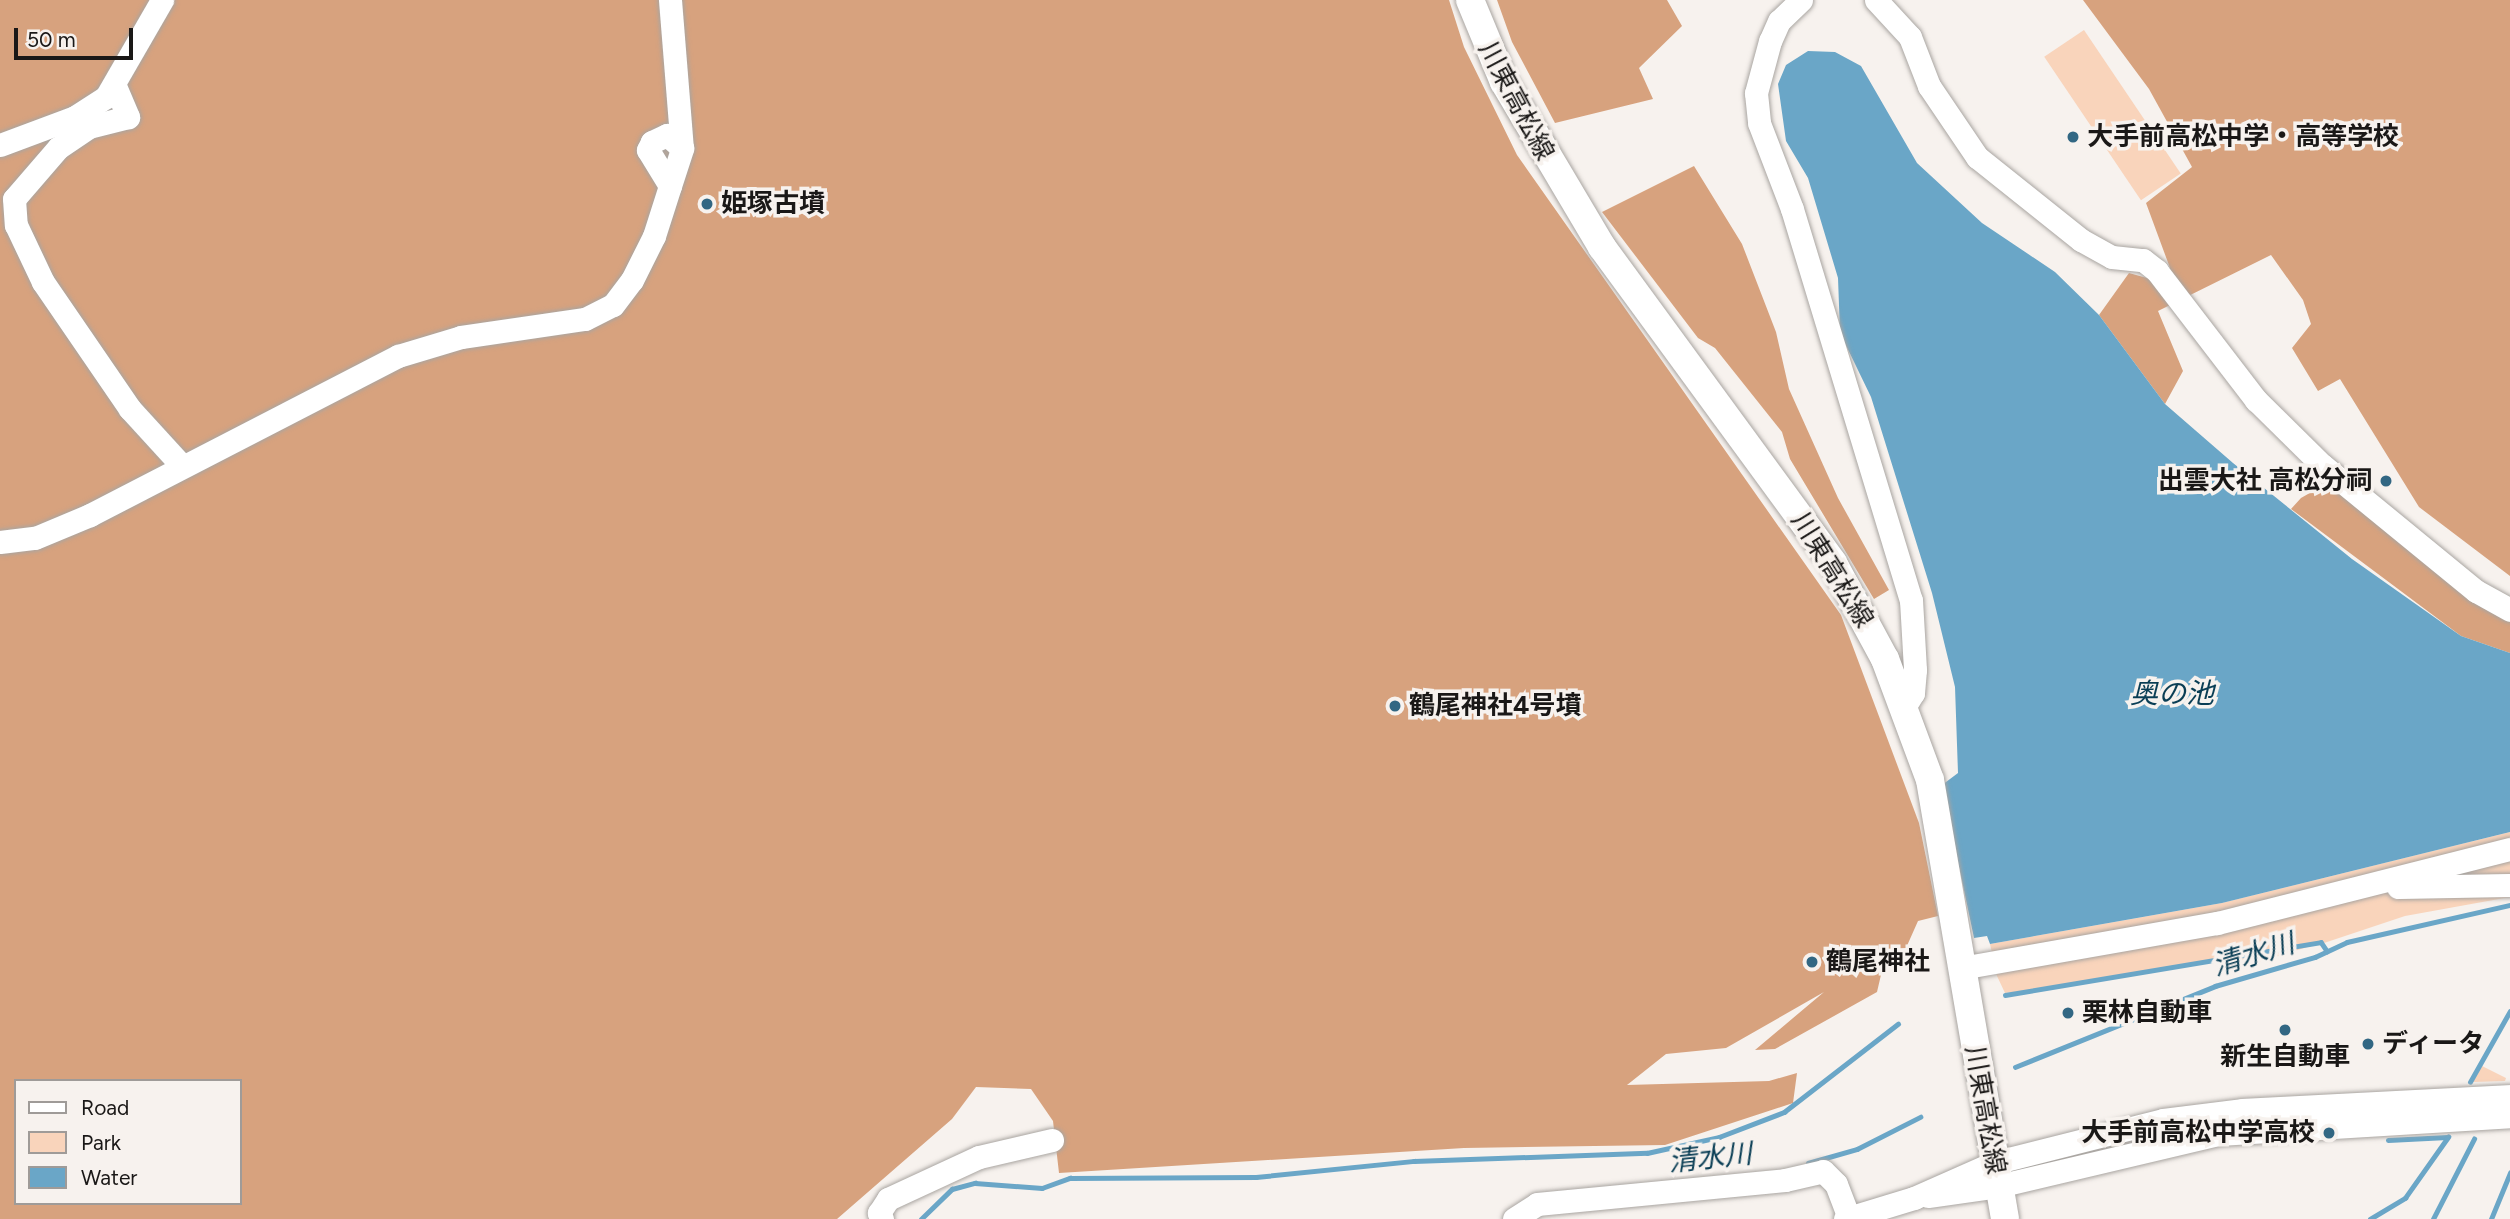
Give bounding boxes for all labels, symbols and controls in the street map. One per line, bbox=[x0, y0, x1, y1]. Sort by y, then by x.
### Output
scale bar bbox=[18, 14, 136, 58]
text: 50 m bbox=[27, 27, 76, 52]
street label: 川東高松線 bbox=[1472, 36, 1560, 166]
place label: 大手前高松中学・高等学校 bbox=[2087, 121, 2399, 153]
marker: 大手前高松中学・高等学校 bbox=[2065, 129, 2081, 145]
place label: 姫塚古墳 bbox=[721, 188, 825, 220]
marker: 姫塚古墳 bbox=[699, 196, 715, 212]
place label: 出雲大社 高松分祠 bbox=[2158, 465, 2372, 497]
marker: 出雲大社 高松分祠 bbox=[2378, 473, 2394, 489]
street label: 川東高松線 bbox=[1784, 507, 1880, 633]
water label: 奥の池 bbox=[2130, 676, 2214, 710]
place label: 鶴尾神社4号墳 bbox=[1409, 690, 1581, 722]
marker: 鶴尾神社4号墳 bbox=[1387, 698, 1403, 714]
water label: 清水川 bbox=[2208, 926, 2298, 982]
place label: 鶴尾神社 bbox=[1826, 946, 1930, 978]
marker: 鶴尾神社 bbox=[1804, 954, 1820, 970]
place label: 栗林自動車 bbox=[2082, 997, 2212, 1029]
marker: 栗林自動車 bbox=[2060, 1005, 2076, 1021]
marker: 新生自動車 bbox=[2277, 1022, 2293, 1038]
place label: ディータ bbox=[2382, 1028, 2486, 1060]
marker: ディータ bbox=[2360, 1036, 2376, 1052]
place label: 新生自動車 bbox=[2220, 1041, 2350, 1073]
street label: 川東高松線 bbox=[1958, 1043, 2012, 1177]
legend bbox=[14, 1079, 242, 1205]
text: Road bbox=[81, 1095, 129, 1120]
place label: 大手前高松中学高校 bbox=[2081, 1117, 2315, 1149]
marker: 大手前高松中学高校 bbox=[2321, 1125, 2337, 1141]
text: Park bbox=[81, 1130, 121, 1155]
water label: 清水川 bbox=[1666, 1136, 1754, 1178]
text: Water bbox=[81, 1165, 137, 1190]

